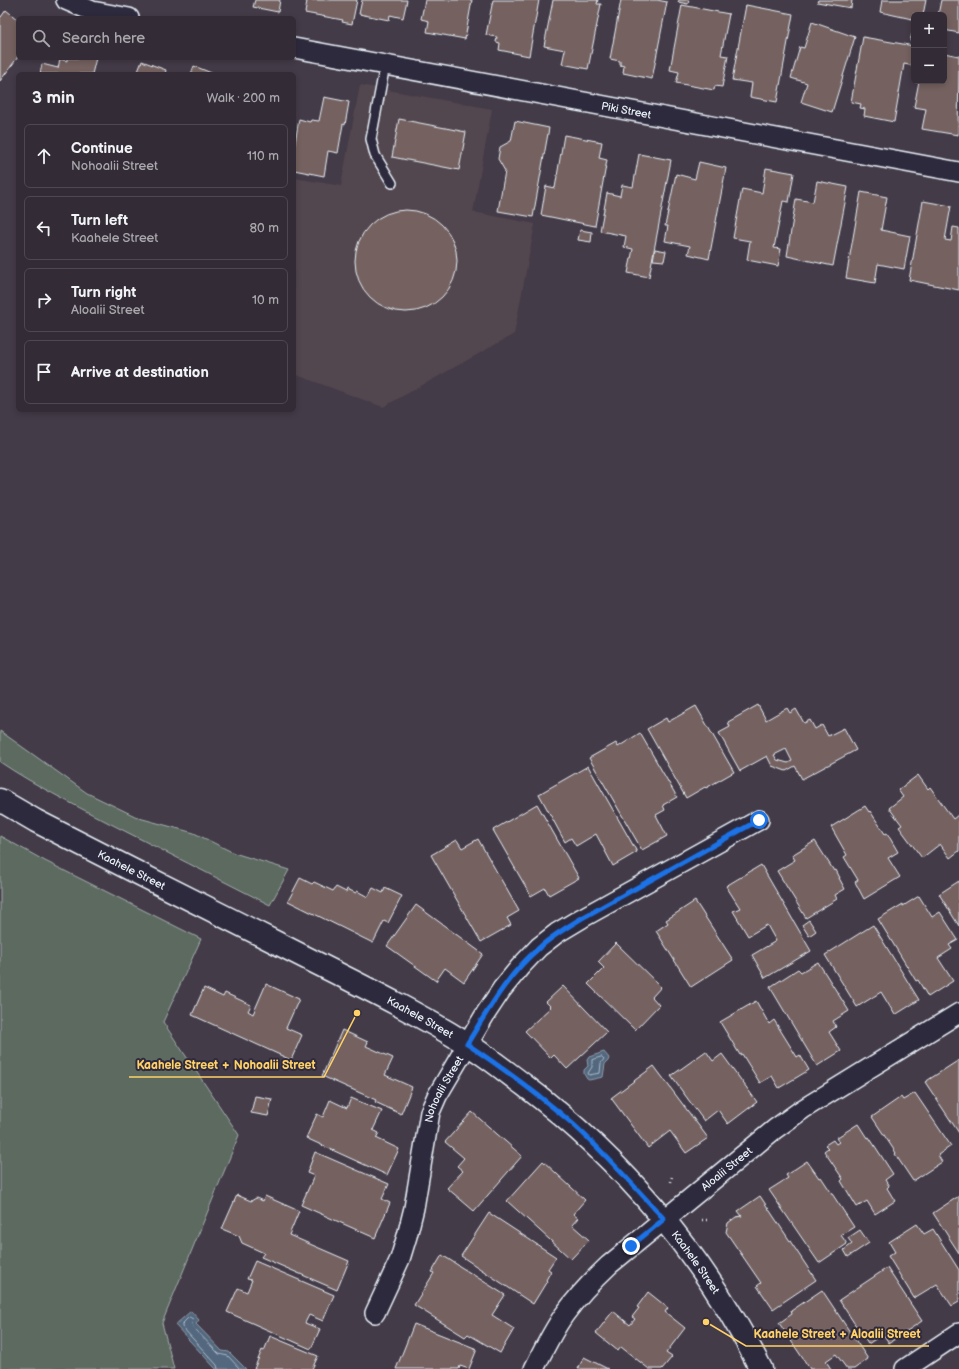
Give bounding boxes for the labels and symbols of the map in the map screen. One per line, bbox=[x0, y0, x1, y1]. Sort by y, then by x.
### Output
street label: Piki Street bbox=[600, 99, 653, 121]
route start bbox=[750, 811, 768, 829]
street label: Kaahele Street bbox=[96, 847, 168, 893]
street label: Kaahele Street bbox=[385, 993, 456, 1041]
callout: Kaahele Street + Nohoalii Street bbox=[129, 1053, 324, 1077]
street label: Nohoalii Street bbox=[422, 1053, 466, 1124]
text: Kaahele Street + Nohoalii Street bbox=[136, 1058, 316, 1073]
street label: Aloalii Street bbox=[698, 1144, 755, 1194]
street label: Kaahele Street bbox=[669, 1228, 723, 1296]
route end bbox=[622, 1237, 640, 1255]
callout: Kaahele Street + Aloalii Street bbox=[746, 1322, 929, 1346]
text: Kaahele Street + Aloalii Street bbox=[754, 1327, 920, 1342]

